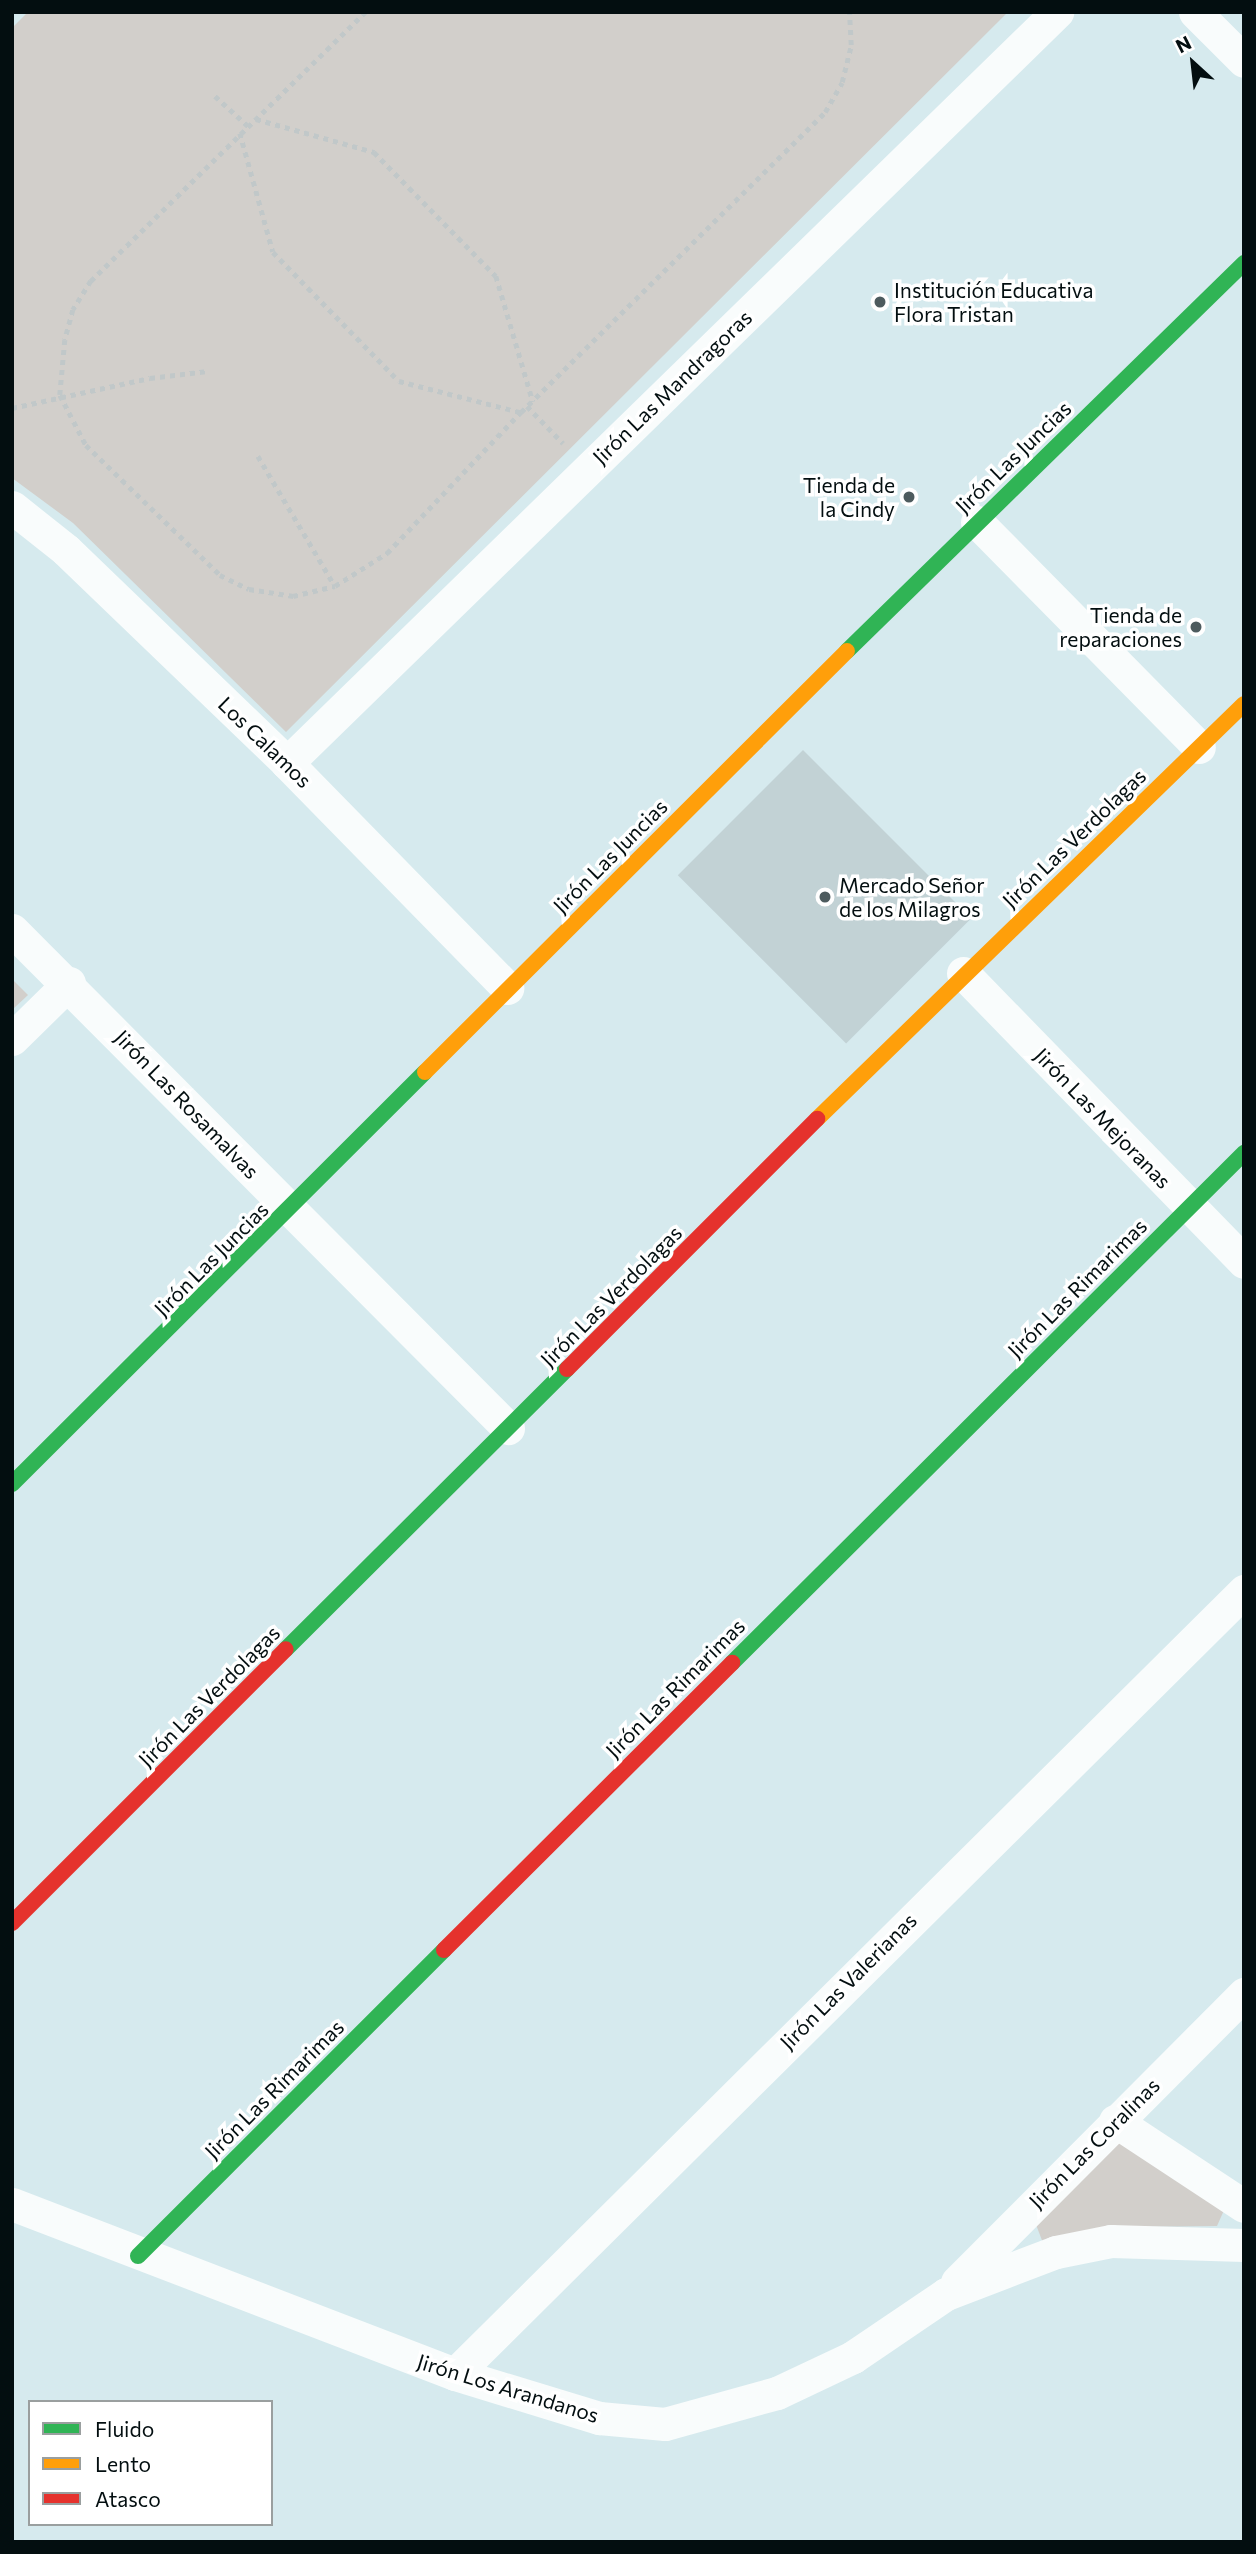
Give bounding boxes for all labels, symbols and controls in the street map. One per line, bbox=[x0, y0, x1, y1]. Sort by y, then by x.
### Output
north arrow bbox=[1158, 28, 1228, 98]
text: N bbox=[1172, 30, 1195, 57]
place label: Institución Educativa Flora Tristan bbox=[894, 277, 1093, 327]
marker: Institución Educativa Flora Tristan bbox=[872, 294, 888, 310]
street label: Jirón Las Mandragoras bbox=[587, 305, 757, 469]
street label: Jirón Las Juncias bbox=[950, 396, 1076, 518]
place label: Tienda de la Cindy bbox=[803, 472, 895, 522]
marker: Tienda de la Cindy bbox=[901, 489, 917, 505]
place label: Tienda de reparaciones bbox=[1059, 602, 1182, 652]
marker: Tienda de reparaciones bbox=[1188, 619, 1204, 635]
street label: Los Calamos bbox=[213, 691, 317, 793]
street label: Jirón Las Verdolagas bbox=[997, 763, 1151, 913]
street label: Jirón Las Juncias bbox=[548, 794, 672, 918]
place label: Mercado Señor de los Milagros bbox=[839, 872, 985, 922]
marker: Mercado Señor de los Milagros bbox=[817, 889, 833, 905]
street label: Jirón Las Rosamalvas bbox=[110, 1024, 264, 1184]
street label: Jirón Las Mejoranas bbox=[1030, 1043, 1176, 1193]
street label: Jirón Las Juncias bbox=[149, 1197, 273, 1321]
street label: Jirón Las Rimarimas bbox=[1002, 1213, 1152, 1363]
street label: Jirón Las Verdolagas bbox=[535, 1220, 687, 1372]
street label: Jirón Las Rimarimas bbox=[600, 1613, 750, 1763]
street label: Jirón Las Verdolagas bbox=[133, 1620, 285, 1772]
street label: Jirón Las Valerianas bbox=[774, 1907, 922, 2055]
street label: Jirón Las Rimarimas bbox=[199, 2014, 349, 2164]
street label: Jirón Las Coralinas bbox=[1024, 2073, 1164, 2213]
street label: Jirón Los Arandanos bbox=[414, 2348, 602, 2428]
legend bbox=[28, 2400, 273, 2526]
text: Fluido bbox=[95, 2416, 154, 2441]
text: Lento bbox=[95, 2451, 151, 2476]
text: Atasco bbox=[95, 2486, 161, 2511]

